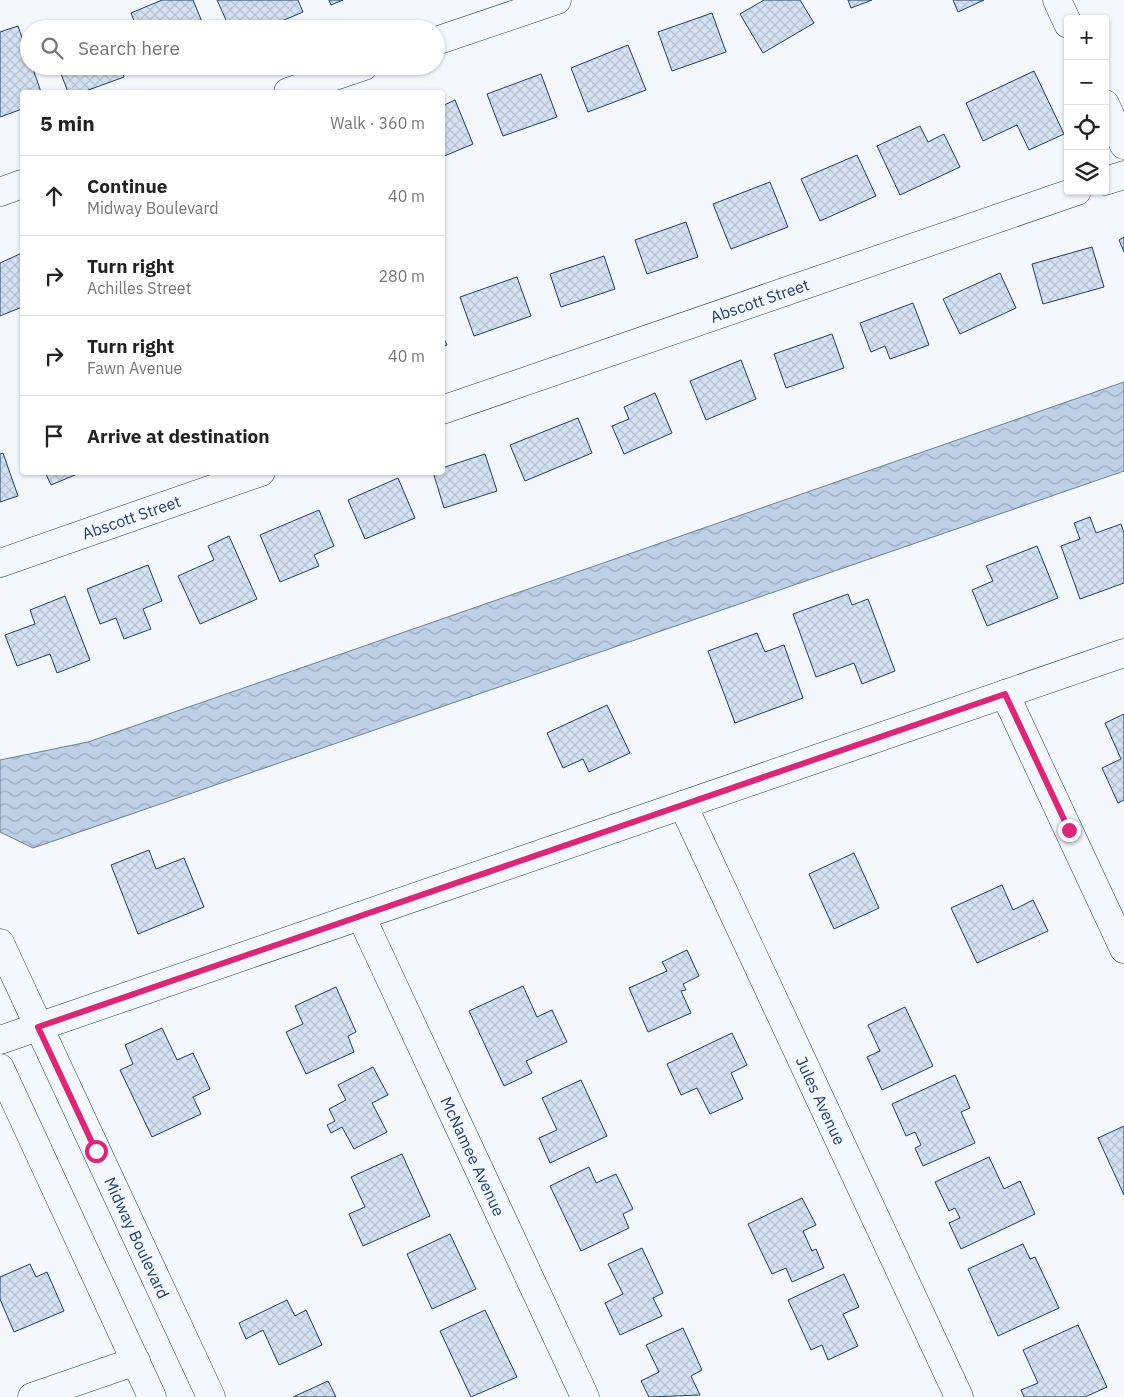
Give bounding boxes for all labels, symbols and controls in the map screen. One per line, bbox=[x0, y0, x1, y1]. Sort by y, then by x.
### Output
map controls bbox=[1064, 15, 1109, 195]
button: + bbox=[1064, 15, 1109, 60]
search box bbox=[20, 20, 445, 75]
icon: search bbox=[38, 34, 66, 62]
text: Search here bbox=[78, 36, 180, 60]
button: − bbox=[1064, 60, 1109, 105]
button: locate bbox=[1064, 105, 1109, 150]
text: 5 min bbox=[40, 109, 95, 137]
text: Walk · 360 m bbox=[330, 113, 425, 133]
button: layers bbox=[1064, 150, 1109, 195]
text: Continue bbox=[87, 174, 167, 198]
icon: ahead bbox=[40, 182, 68, 210]
text: 40 m bbox=[388, 186, 425, 206]
text: Midway Boulevard bbox=[87, 198, 218, 218]
text: Turn right bbox=[87, 254, 174, 278]
icon: right bbox=[40, 262, 68, 290]
text: 280 m bbox=[378, 266, 425, 286]
street label: Abscott Street bbox=[708, 274, 812, 327]
text: Achilles Street bbox=[87, 278, 191, 298]
text: Turn right bbox=[87, 334, 174, 358]
icon: right bbox=[40, 342, 68, 370]
text: 40 m bbox=[388, 346, 425, 366]
text: Fawn Avenue bbox=[87, 358, 182, 378]
icon: arrive bbox=[40, 422, 68, 450]
text: Arrive at destination bbox=[87, 424, 270, 448]
street label: Abscott Street bbox=[79, 491, 183, 544]
route end bbox=[1058, 819, 1081, 842]
street label: Jules Avenue bbox=[792, 1053, 850, 1148]
street label: McNamee Avenue bbox=[436, 1093, 509, 1219]
route start bbox=[85, 1140, 108, 1163]
street label: Midway Boulevard bbox=[100, 1174, 174, 1302]

